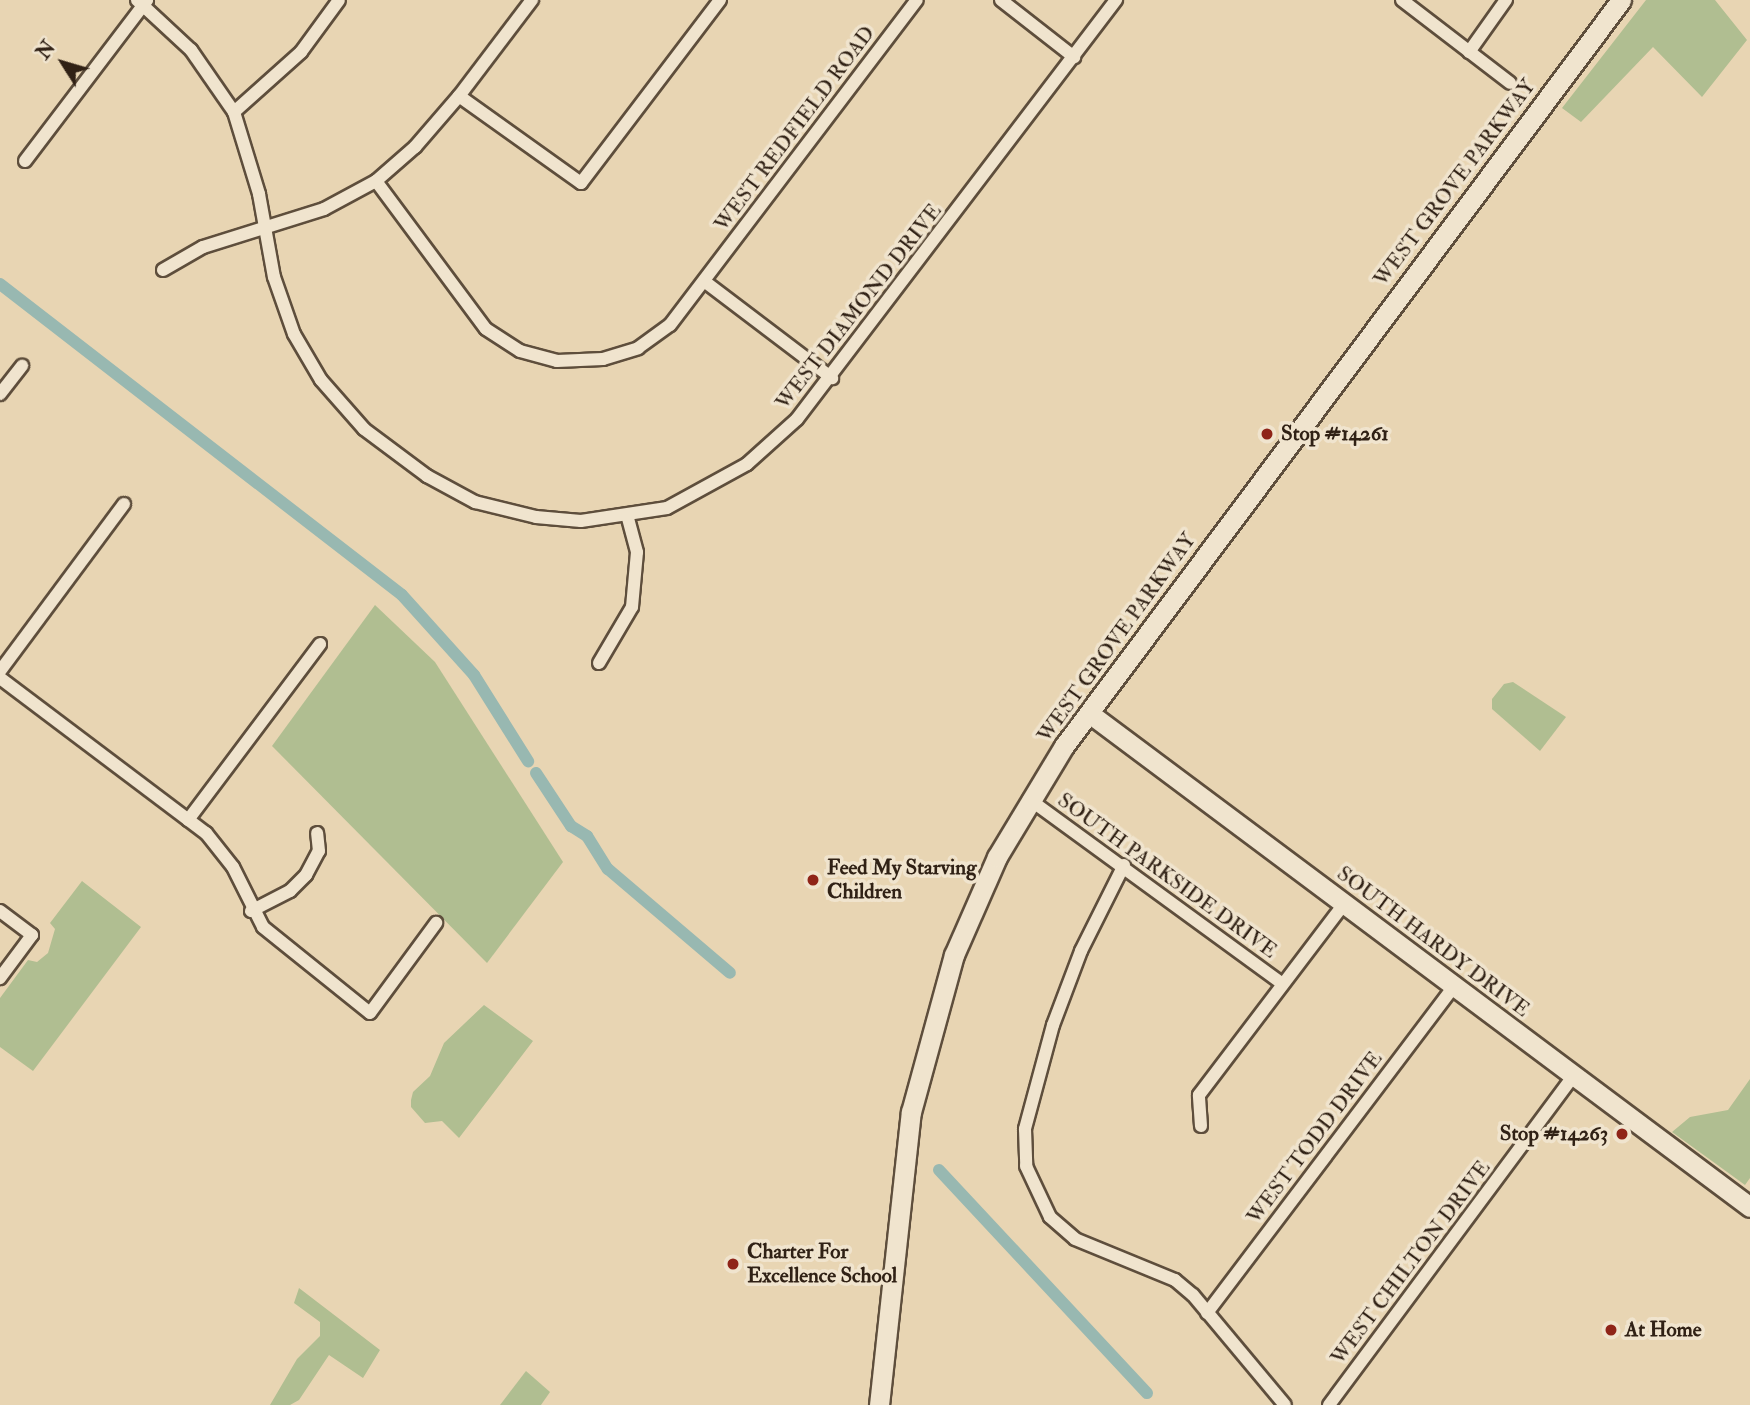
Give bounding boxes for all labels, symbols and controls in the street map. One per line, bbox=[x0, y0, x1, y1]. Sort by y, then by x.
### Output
street label: WEST REDFIELD ROAD bbox=[710, 21, 880, 237]
north arrow bbox=[28, 28, 98, 98]
text: N bbox=[32, 36, 61, 64]
street label: WEST GROVE PARKWAY bbox=[1369, 74, 1541, 292]
street label: WEST DIAMOND DRIVE bbox=[771, 199, 947, 415]
place label: Stop #14261 bbox=[1281, 421, 1389, 447]
marker: Stop #14261 bbox=[1259, 426, 1275, 442]
street label: WEST GROVE PARKWAY bbox=[1032, 528, 1202, 748]
street label: SOUTH PARKSIDE DRIVE bbox=[1052, 788, 1282, 964]
place label: Feed My Starving Children bbox=[827, 855, 976, 905]
street label: SOUTH HARDY DRIVE bbox=[1332, 861, 1534, 1023]
marker: Feed My Starving Children bbox=[805, 872, 821, 888]
street label: WEST TODD DRIVE bbox=[1242, 1047, 1388, 1229]
place label: Stop #14263 bbox=[1500, 1121, 1608, 1147]
marker: Stop #14263 bbox=[1614, 1126, 1630, 1142]
street label: WEST CHILTON DRIVE bbox=[1326, 1156, 1496, 1370]
place label: Charter For Excellence School bbox=[747, 1239, 897, 1289]
marker: Charter For Excellence School bbox=[725, 1256, 741, 1272]
place label: At Home bbox=[1625, 1317, 1702, 1343]
marker: At Home bbox=[1603, 1322, 1619, 1338]

